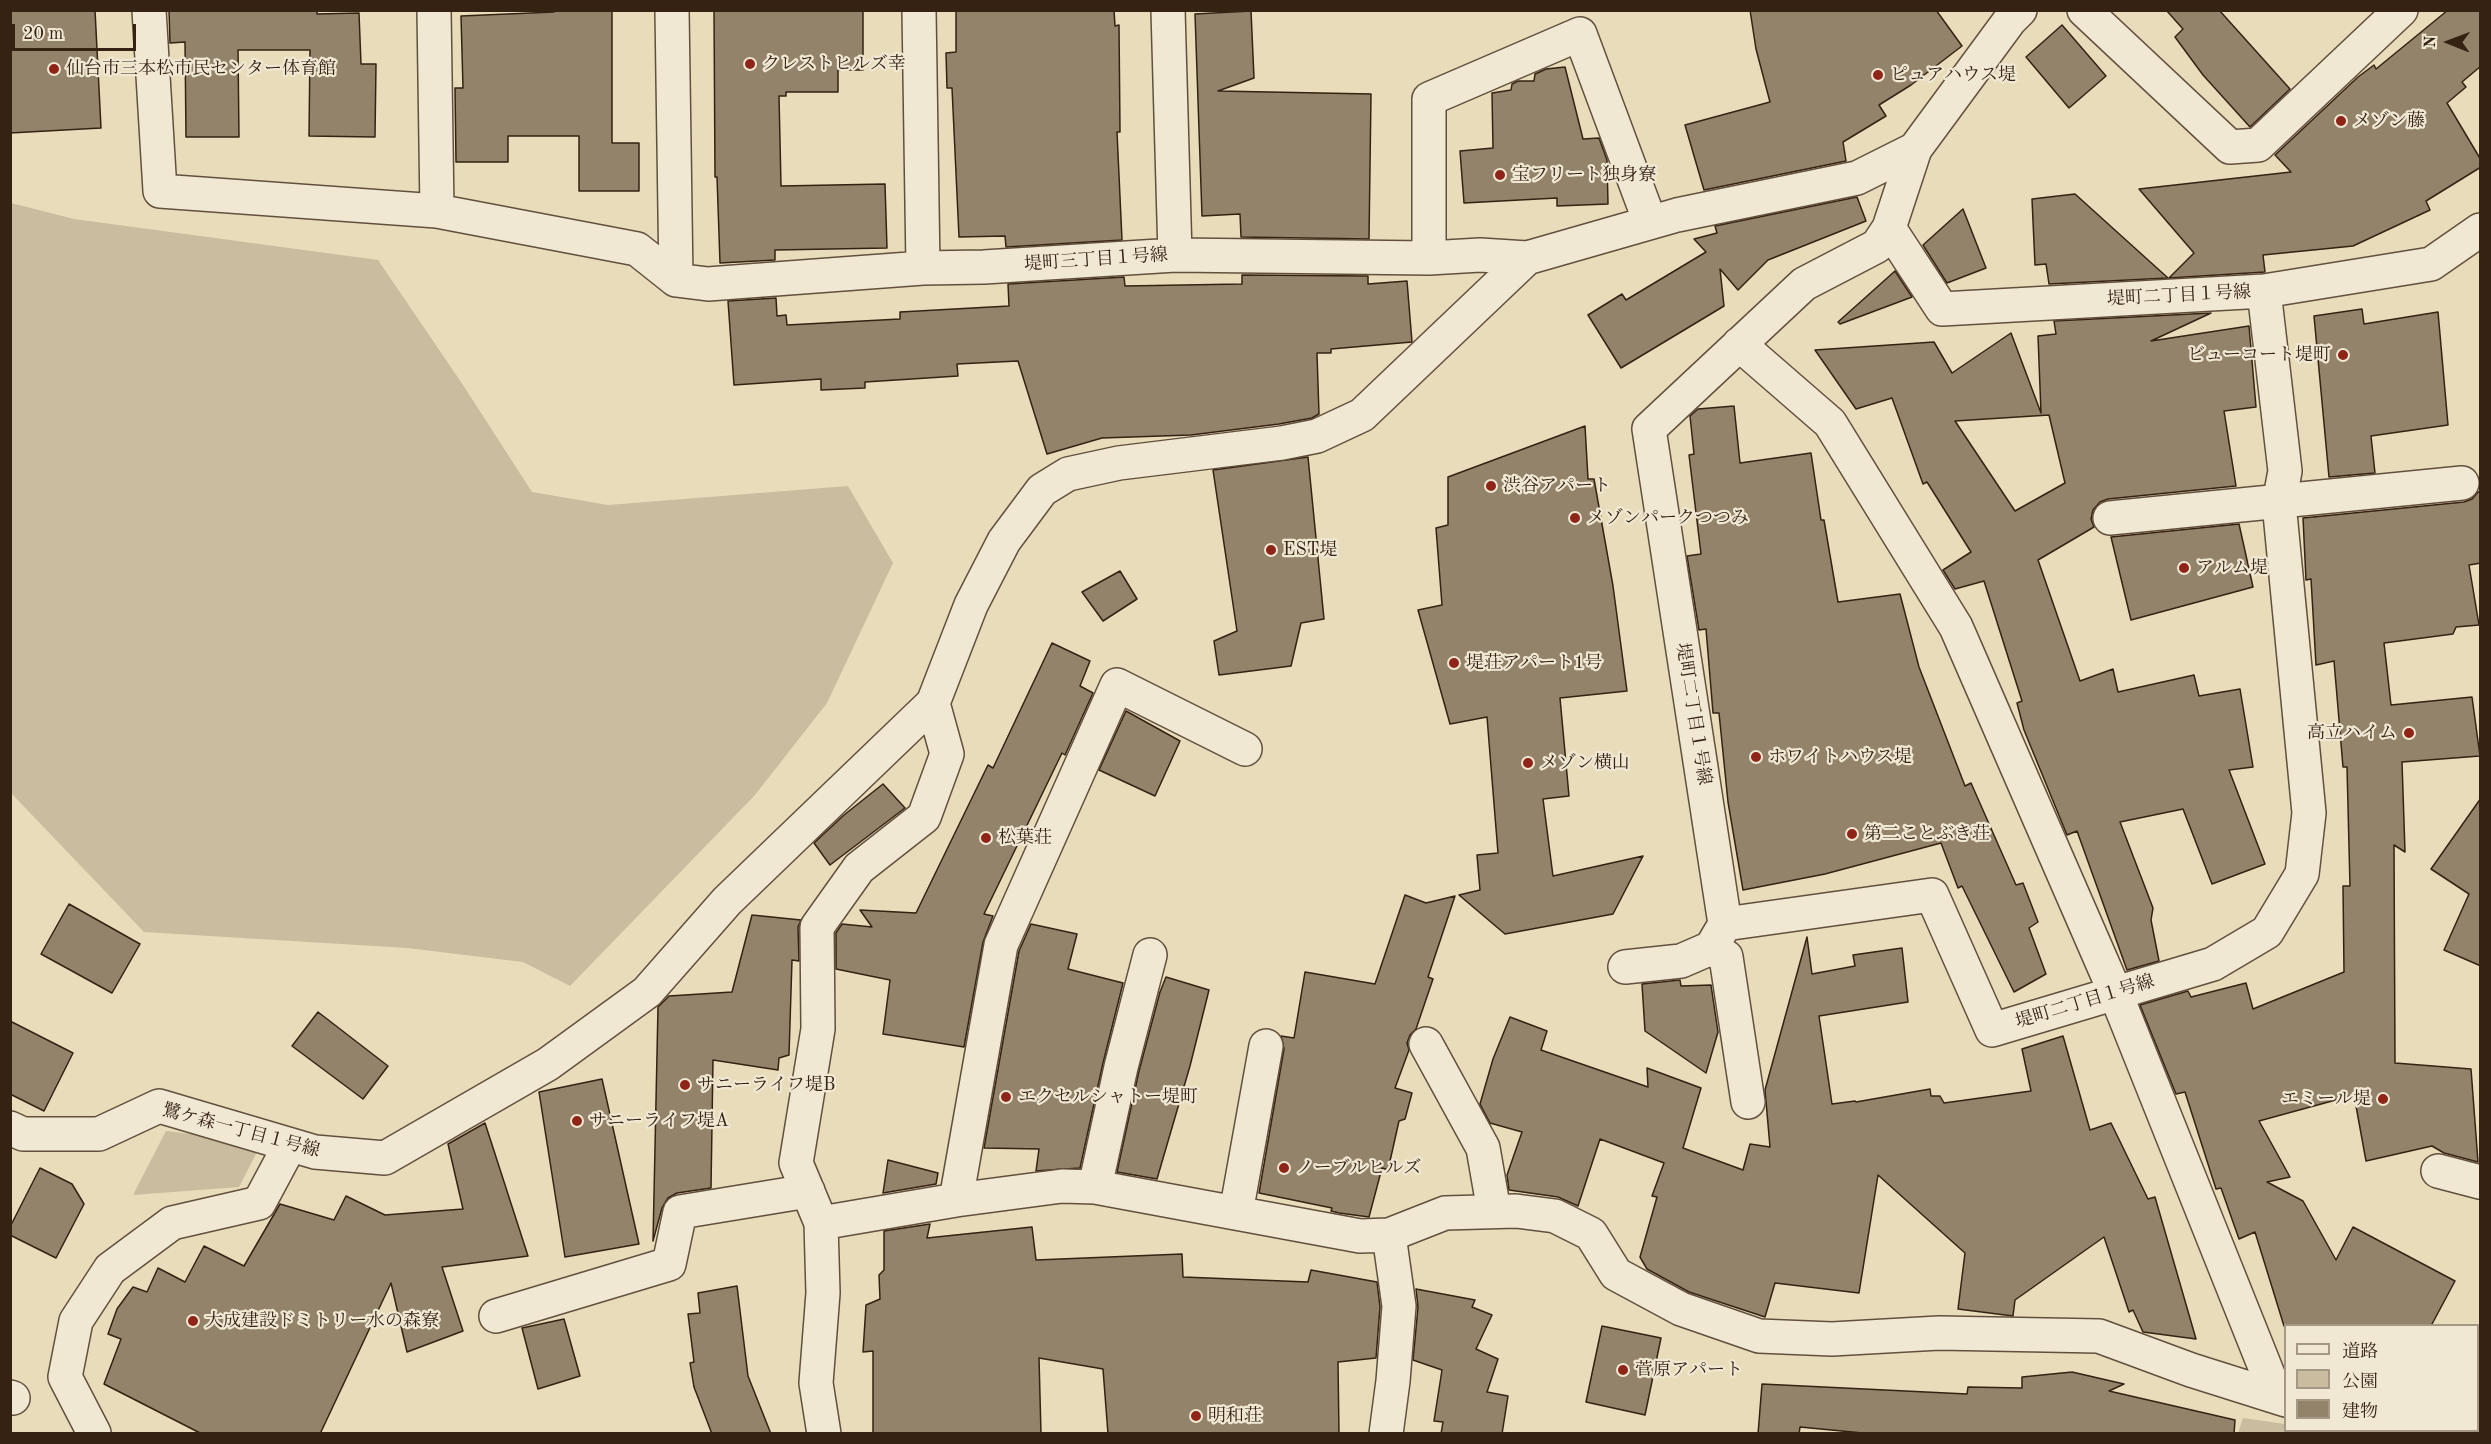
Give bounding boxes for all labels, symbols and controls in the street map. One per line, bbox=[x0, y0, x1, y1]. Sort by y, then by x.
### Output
scale bar bbox=[15, 12, 140, 50]
north arrow bbox=[2419, 12, 2479, 72]
text: 20 m bbox=[23, 25, 63, 43]
text: N bbox=[2423, 35, 2439, 48]
place label: クレストヒルズ幸 bbox=[762, 53, 906, 75]
marker: クレストヒルズ幸 bbox=[743, 57, 757, 71]
place label: 仙台市三本松市民センター体育館 bbox=[66, 58, 336, 80]
marker: 仙台市三本松市民センター体育館 bbox=[47, 62, 61, 76]
place label: ピュアハウス堤 bbox=[1890, 64, 2016, 86]
marker: ピュアハウス堤 bbox=[1871, 68, 1885, 82]
place label: メゾン藤 bbox=[2353, 110, 2425, 132]
marker: メゾン藤 bbox=[2334, 114, 2348, 128]
place label: 宝フリート独身寮 bbox=[1512, 164, 1656, 186]
marker: 宝フリート独身寮 bbox=[1493, 168, 1507, 182]
street label: 堤町三丁目１号線 bbox=[1023, 244, 1169, 276]
street label: 堤町二丁目１号線 bbox=[2107, 281, 2251, 311]
place label: ビューコート堤町 bbox=[2187, 344, 2331, 366]
marker: ビューコート堤町 bbox=[2336, 348, 2350, 362]
place label: 渋谷アパート bbox=[1503, 475, 1611, 497]
marker: 渋谷アパート bbox=[1484, 479, 1498, 493]
place label: メゾンパークつつみ bbox=[1587, 507, 1749, 529]
marker: メゾンパークつつみ bbox=[1568, 511, 1582, 525]
place label: EST堤 bbox=[1283, 539, 1337, 561]
marker: EST堤 bbox=[1264, 543, 1278, 557]
place label: アルム堤 bbox=[2196, 557, 2268, 579]
marker: アルム堤 bbox=[2177, 561, 2191, 575]
street label: 堤町二丁目１号線 bbox=[1671, 641, 1715, 787]
place label: 堤荘アパート1号 bbox=[1466, 652, 1602, 674]
marker: 堤荘アパート1号 bbox=[1447, 656, 1461, 670]
place label: 高立ハイム bbox=[2307, 722, 2397, 744]
marker: 高立ハイム bbox=[2402, 726, 2416, 740]
place label: ホワイトハウス堤 bbox=[1768, 746, 1912, 768]
marker: ホワイトハウス堤 bbox=[1749, 750, 1763, 764]
place label: メゾン横山 bbox=[1540, 752, 1630, 774]
marker: メゾン横山 bbox=[1521, 756, 1535, 770]
place label: 第二ことぶき荘 bbox=[1864, 823, 1990, 845]
place label: 松葉荘 bbox=[998, 827, 1052, 849]
marker: 第二ことぶき荘 bbox=[1845, 827, 1859, 841]
marker: 松葉荘 bbox=[979, 831, 993, 845]
street label: 堤町二丁目１号線 bbox=[2013, 971, 2157, 1033]
place label: サニーライフ堤B bbox=[697, 1074, 835, 1096]
marker: サニーライフ堤B bbox=[678, 1078, 692, 1092]
place label: エクセルシャトー堤町 bbox=[1018, 1086, 1198, 1108]
place label: エミール堤 bbox=[2281, 1088, 2371, 1110]
marker: エクセルシャトー堤町 bbox=[999, 1090, 1013, 1104]
marker: エミール堤 bbox=[2376, 1092, 2390, 1106]
street label: 鷺ケ森一丁目１号線 bbox=[160, 1100, 322, 1162]
place label: サニーライフ堤A bbox=[589, 1110, 729, 1132]
marker: サニーライフ堤A bbox=[570, 1114, 584, 1128]
place label: ノーブルヒルズ bbox=[1296, 1157, 1421, 1179]
marker: ノーブルヒルズ bbox=[1277, 1161, 1291, 1175]
place label: 大成建設ドミトリー水の森寮 bbox=[205, 1310, 439, 1332]
marker: 大成建設ドミトリー水の森寮 bbox=[186, 1314, 200, 1328]
legend bbox=[2284, 1324, 2479, 1432]
text: 道路 bbox=[2342, 1343, 2378, 1361]
place label: 菅原アパート bbox=[1635, 1359, 1743, 1381]
marker: 菅原アパート bbox=[1616, 1363, 1630, 1377]
text: 公園 bbox=[2342, 1373, 2378, 1391]
text: 建物 bbox=[2342, 1403, 2378, 1421]
place label: 明和荘 bbox=[1208, 1405, 1262, 1427]
marker: 明和荘 bbox=[1189, 1409, 1203, 1423]

